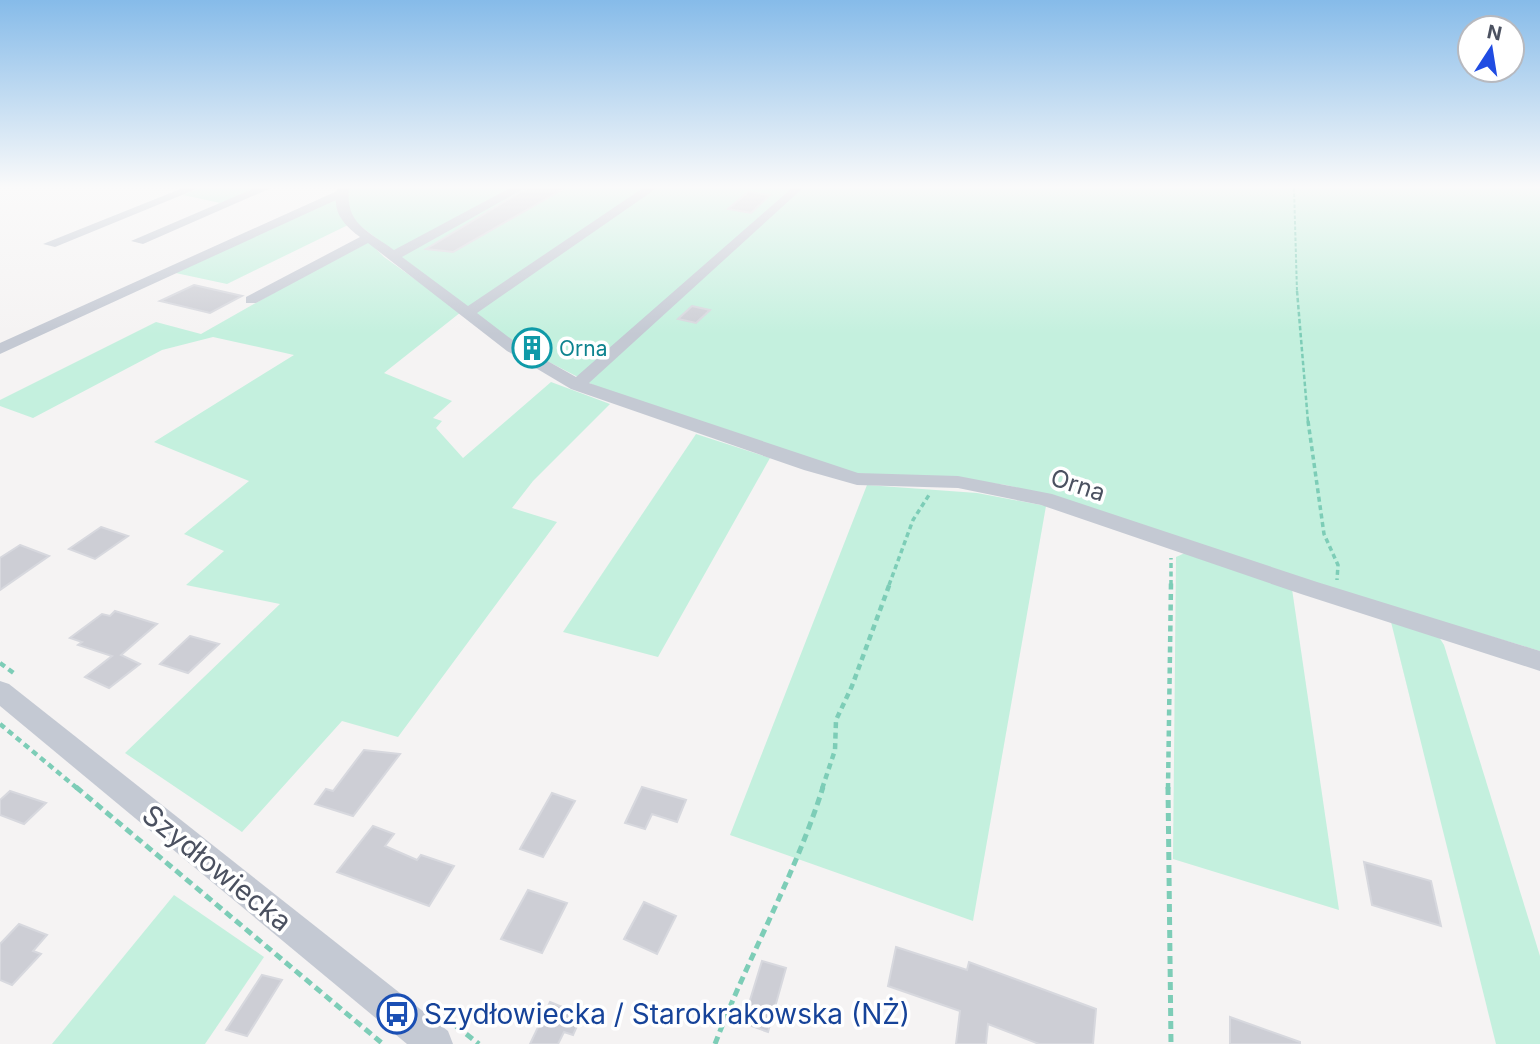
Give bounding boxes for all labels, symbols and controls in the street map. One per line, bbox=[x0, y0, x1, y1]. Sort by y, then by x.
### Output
north arrow bbox=[1456, 14, 1526, 84]
text: N bbox=[1485, 20, 1504, 46]
building icon: Orna bbox=[511, 327, 553, 369]
place label: Orna bbox=[559, 336, 608, 361]
street label: Orna bbox=[1047, 463, 1109, 507]
street label: Szydłowiecka bbox=[136, 798, 298, 938]
bus stop icon: Szydłowiecka / Starokrakowska (NŻ) bbox=[376, 993, 418, 1035]
place label: Szydłowiecka / Starokrakowska (NŻ) bbox=[424, 997, 910, 1031]

